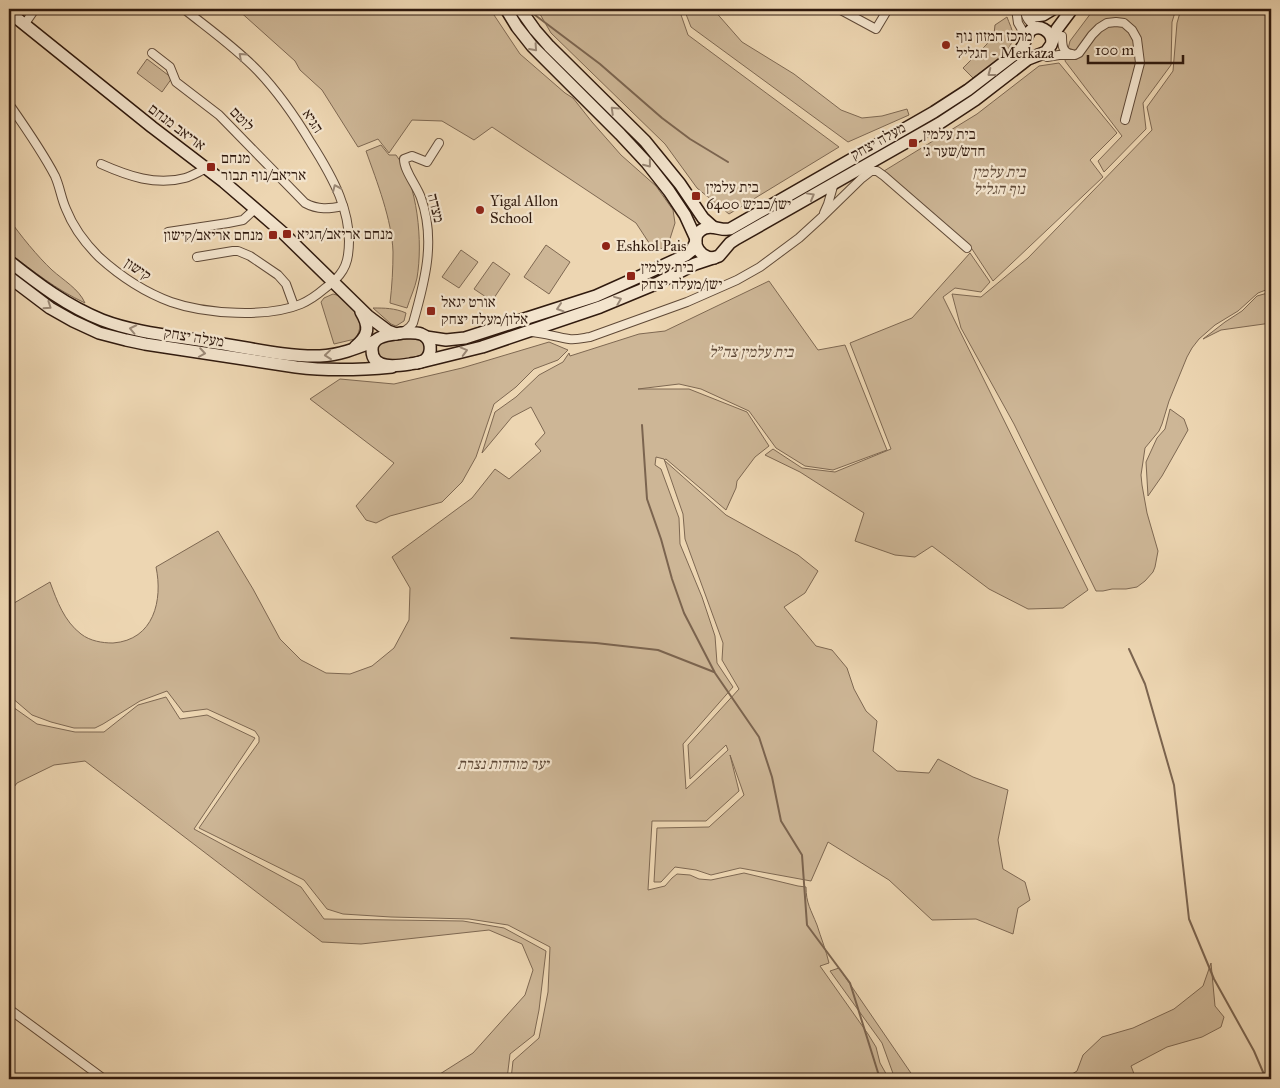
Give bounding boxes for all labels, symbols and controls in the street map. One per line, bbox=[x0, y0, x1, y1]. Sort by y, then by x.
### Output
place label: מרכז המזון נוף הגליל - Merkaza bbox=[956, 27, 1055, 62]
scale bar bbox=[1088, 32, 1182, 64]
marker: מרכז המזון נוף הגליל - Merkaza bbox=[940, 39, 952, 51]
text: 100 m bbox=[1095, 41, 1135, 59]
one-way arrow bbox=[528, 43, 537, 52]
one-way arrow bbox=[239, 53, 248, 62]
one-way arrow bbox=[987, 67, 997, 76]
street label: אריאב מנחם bbox=[145, 100, 209, 154]
street label: לוטם bbox=[226, 103, 258, 135]
street label: הגיא bbox=[299, 106, 327, 136]
one-way arrow bbox=[611, 107, 620, 116]
street label: מעלה יצחק bbox=[847, 118, 909, 164]
place label: בית עלמין חדש/שער ג׳ bbox=[923, 125, 985, 160]
marker: בית עלמין חדש/שער ג׳ bbox=[907, 137, 919, 149]
place label: מנחם אריאב/נוף תבור bbox=[221, 149, 306, 184]
one-way arrow bbox=[642, 158, 650, 167]
marker: מנחם אריאב/נוף תבור bbox=[205, 161, 217, 173]
park label: בית עלמין נוף הגליל bbox=[973, 163, 1026, 198]
place label: בית עלמין ישן/כביש 6400 bbox=[706, 178, 791, 213]
one-way arrow bbox=[332, 184, 342, 193]
marker: בית עלמין ישן/כביש 6400 bbox=[690, 190, 702, 202]
street label: מצדה bbox=[424, 191, 448, 225]
place label: Yigal Allon School bbox=[490, 192, 558, 227]
one-way arrow bbox=[806, 192, 815, 202]
marker: Yigal Allon School bbox=[474, 204, 486, 216]
place label: מנחם אריאב/הגיא bbox=[297, 225, 393, 243]
place label: מנחם אריאב/קישון bbox=[164, 226, 263, 244]
marker: מנחם אריאב/הגיא bbox=[281, 228, 293, 240]
marker: מנחם אריאב/קישון bbox=[267, 229, 279, 241]
place label: Eshkol Pais bbox=[616, 237, 687, 255]
marker: Eshkol Pais bbox=[600, 240, 612, 252]
street label: קישון bbox=[121, 254, 155, 284]
place label: בית עלמין ישן/מעלה יצחק bbox=[641, 258, 722, 293]
marker: בית עלמין ישן/מעלה יצחק bbox=[625, 270, 637, 282]
place label: אורט יגאל אלון/מעלה יצחק bbox=[441, 293, 528, 328]
one-way arrow bbox=[613, 296, 622, 306]
one-way arrow bbox=[42, 300, 52, 309]
one-way arrow bbox=[556, 302, 564, 312]
marker: אורט יגאל אלון/מעלה יצחק bbox=[425, 305, 437, 317]
street label: מעלה יצחק bbox=[163, 323, 225, 351]
one-way arrow bbox=[129, 324, 137, 334]
park label: בית עלמין צה"ל bbox=[709, 343, 794, 361]
one-way arrow bbox=[460, 347, 468, 357]
one-way arrow bbox=[197, 348, 206, 358]
one-way arrow bbox=[324, 349, 332, 360]
park label: יער מורדות נצרת bbox=[457, 755, 551, 773]

